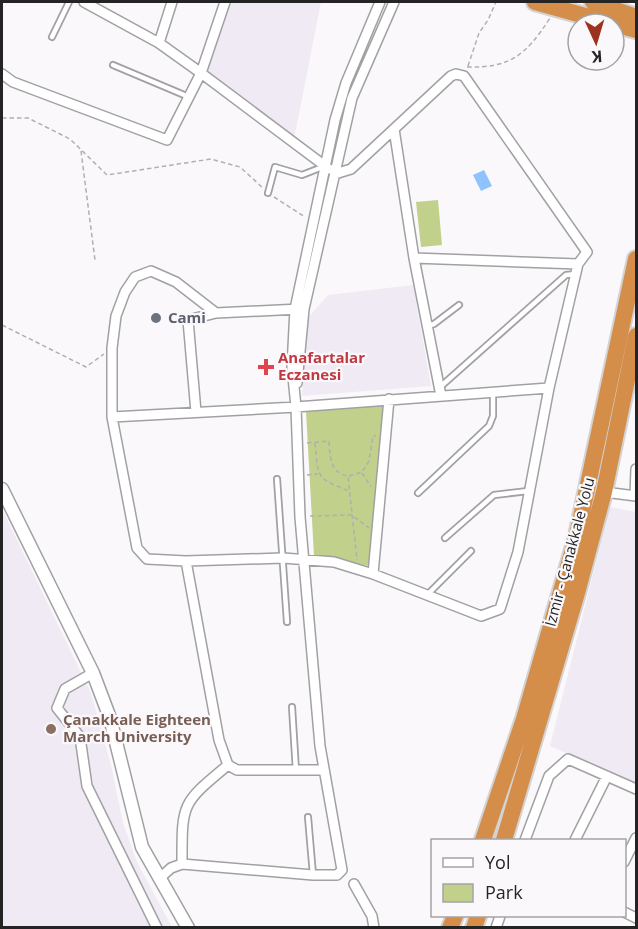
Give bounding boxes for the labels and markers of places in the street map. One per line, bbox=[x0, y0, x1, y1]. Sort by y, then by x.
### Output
place label: Cami bbox=[168, 307, 206, 327]
marker: Cami bbox=[149, 311, 163, 325]
place label: Anafartalar Eczanesi bbox=[278, 347, 365, 384]
marker: Anafartalar Eczanesi bbox=[259, 360, 273, 374]
place label: Çanakkale Eighteen March University bbox=[63, 709, 211, 746]
marker: Çanakkale Eighteen March University bbox=[44, 722, 58, 736]

